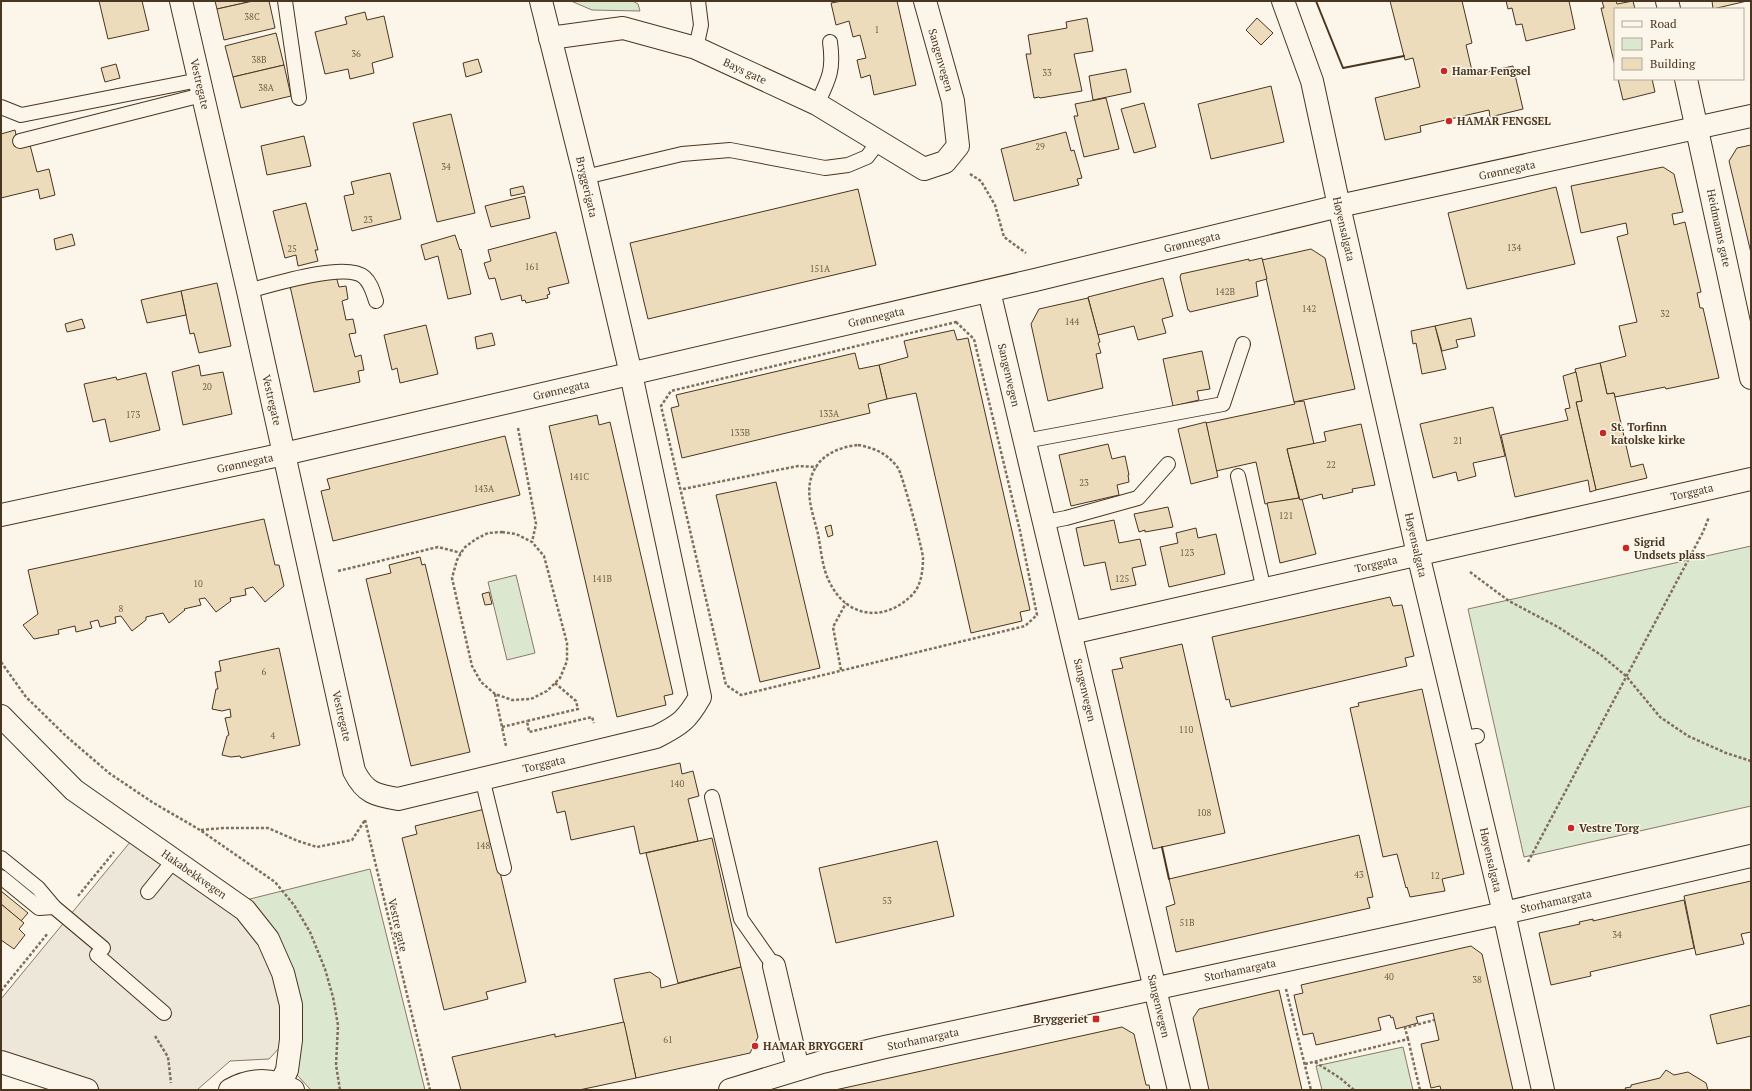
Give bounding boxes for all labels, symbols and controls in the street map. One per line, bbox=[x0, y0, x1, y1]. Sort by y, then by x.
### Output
legend bbox=[1614, 8, 1744, 80]
house number: 38C bbox=[244, 11, 260, 23]
text: Road bbox=[1650, 16, 1677, 31]
house number: 1 bbox=[875, 24, 879, 36]
street label: Sangenvegen bbox=[925, 27, 957, 93]
text: Park bbox=[1650, 36, 1675, 51]
house number: 36 bbox=[351, 48, 361, 60]
house number: 38B bbox=[251, 54, 267, 66]
street label: Bays gate bbox=[721, 55, 769, 87]
text: Building bbox=[1650, 56, 1696, 71]
street label: Vestregate bbox=[187, 57, 213, 111]
place label: Hamar Fengsel bbox=[1452, 64, 1531, 78]
marker: Hamar Fengsel bbox=[1439, 66, 1449, 76]
house number: 33 bbox=[1042, 67, 1052, 79]
house number: 38A bbox=[258, 82, 275, 94]
place label: HAMAR FENGSEL bbox=[1457, 114, 1551, 128]
marker: HAMAR FENGSEL bbox=[1444, 116, 1454, 126]
house number: 29 bbox=[1035, 141, 1045, 153]
street label: Bryggerigata bbox=[573, 155, 601, 219]
street label: Grønnegata bbox=[1477, 157, 1537, 183]
house number: 34 bbox=[441, 161, 451, 173]
street label: Heidmanns gate bbox=[1704, 188, 1734, 269]
street label: Høyensalgata bbox=[1330, 195, 1358, 263]
house number: 23 bbox=[363, 214, 373, 226]
street label: Grønnegata bbox=[1162, 228, 1222, 256]
house number: 134 bbox=[1507, 242, 1521, 254]
house number: 25 bbox=[287, 243, 297, 255]
house number: 161 bbox=[525, 261, 539, 273]
house number: 151A bbox=[810, 263, 831, 275]
house number: 142B bbox=[1215, 286, 1235, 298]
house number: 142 bbox=[1302, 303, 1316, 315]
street label: Grønnegata bbox=[846, 304, 906, 330]
house number: 32 bbox=[1660, 308, 1670, 320]
house number: 144 bbox=[1065, 316, 1079, 328]
street label: Sangenvegen bbox=[995, 342, 1023, 408]
street label: Vestregate bbox=[259, 373, 285, 427]
street label: Grønnegata bbox=[531, 377, 591, 403]
house number: 20 bbox=[202, 381, 212, 393]
house number: 133A bbox=[819, 408, 840, 420]
house number: 173 bbox=[126, 409, 140, 421]
place label: St. Torfinn katolske kirke bbox=[1611, 420, 1685, 447]
house number: 133B bbox=[730, 427, 750, 439]
marker: St. Torfinn katolske kirke bbox=[1598, 428, 1608, 438]
house number: 21 bbox=[1453, 435, 1463, 447]
street label: Grønnegata bbox=[215, 450, 275, 476]
house number: 22 bbox=[1326, 459, 1336, 471]
house number: 141C bbox=[569, 471, 589, 483]
house number: 23 bbox=[1079, 477, 1089, 489]
street label: Torggata bbox=[1669, 480, 1715, 504]
house number: 143A bbox=[474, 483, 495, 495]
house number: 121 bbox=[1279, 510, 1293, 522]
street label: Høyensalgata bbox=[1402, 511, 1430, 579]
place label: Sigrid Undsets plass bbox=[1634, 535, 1705, 562]
marker: Sigrid Undsets plass bbox=[1621, 543, 1631, 553]
house number: 123 bbox=[1180, 547, 1194, 559]
street label: Torggata bbox=[1353, 552, 1399, 576]
house number: 141B bbox=[592, 573, 612, 585]
house number: 125 bbox=[1115, 573, 1129, 585]
house number: 10 bbox=[193, 578, 203, 590]
house number: 8 bbox=[119, 603, 124, 615]
street label: Sangenvegen bbox=[1071, 657, 1099, 723]
house number: 6 bbox=[262, 666, 267, 678]
street label: Vestregate bbox=[329, 689, 355, 743]
house number: 110 bbox=[1179, 724, 1193, 736]
house number: 4 bbox=[271, 730, 276, 742]
street label: Torggata bbox=[521, 752, 567, 776]
house number: 140 bbox=[670, 778, 684, 790]
house number: 108 bbox=[1197, 807, 1211, 819]
place label: Vestre Torg bbox=[1579, 821, 1640, 835]
marker: Vestre Torg bbox=[1566, 823, 1576, 833]
street label: Høyensalgata bbox=[1477, 826, 1505, 894]
house number: 148 bbox=[476, 840, 490, 852]
street label: Hakabekkvegen bbox=[159, 846, 230, 902]
house number: 43 bbox=[1354, 869, 1364, 881]
house number: 12 bbox=[1430, 870, 1440, 882]
street label: Storhamargata bbox=[1519, 886, 1593, 916]
house number: 53 bbox=[882, 895, 892, 907]
street label: Vestre gate bbox=[385, 897, 411, 953]
house number: 51B bbox=[1179, 917, 1195, 929]
house number: 34 bbox=[1612, 929, 1622, 941]
street label: Storhamargata bbox=[1203, 956, 1277, 984]
house number: 40 bbox=[1384, 971, 1394, 983]
street label: Sangenvegen bbox=[1145, 973, 1173, 1039]
house number: 38 bbox=[1472, 974, 1482, 986]
place label: Bryggeriet bbox=[1033, 1012, 1089, 1026]
marker: Bryggeriet bbox=[1091, 1014, 1101, 1024]
street label: Storhamargata bbox=[886, 1025, 960, 1053]
house number: 61 bbox=[663, 1034, 673, 1046]
place label: HAMAR BRYGGERI bbox=[763, 1039, 863, 1053]
marker: HAMAR BRYGGERI bbox=[750, 1041, 760, 1051]

